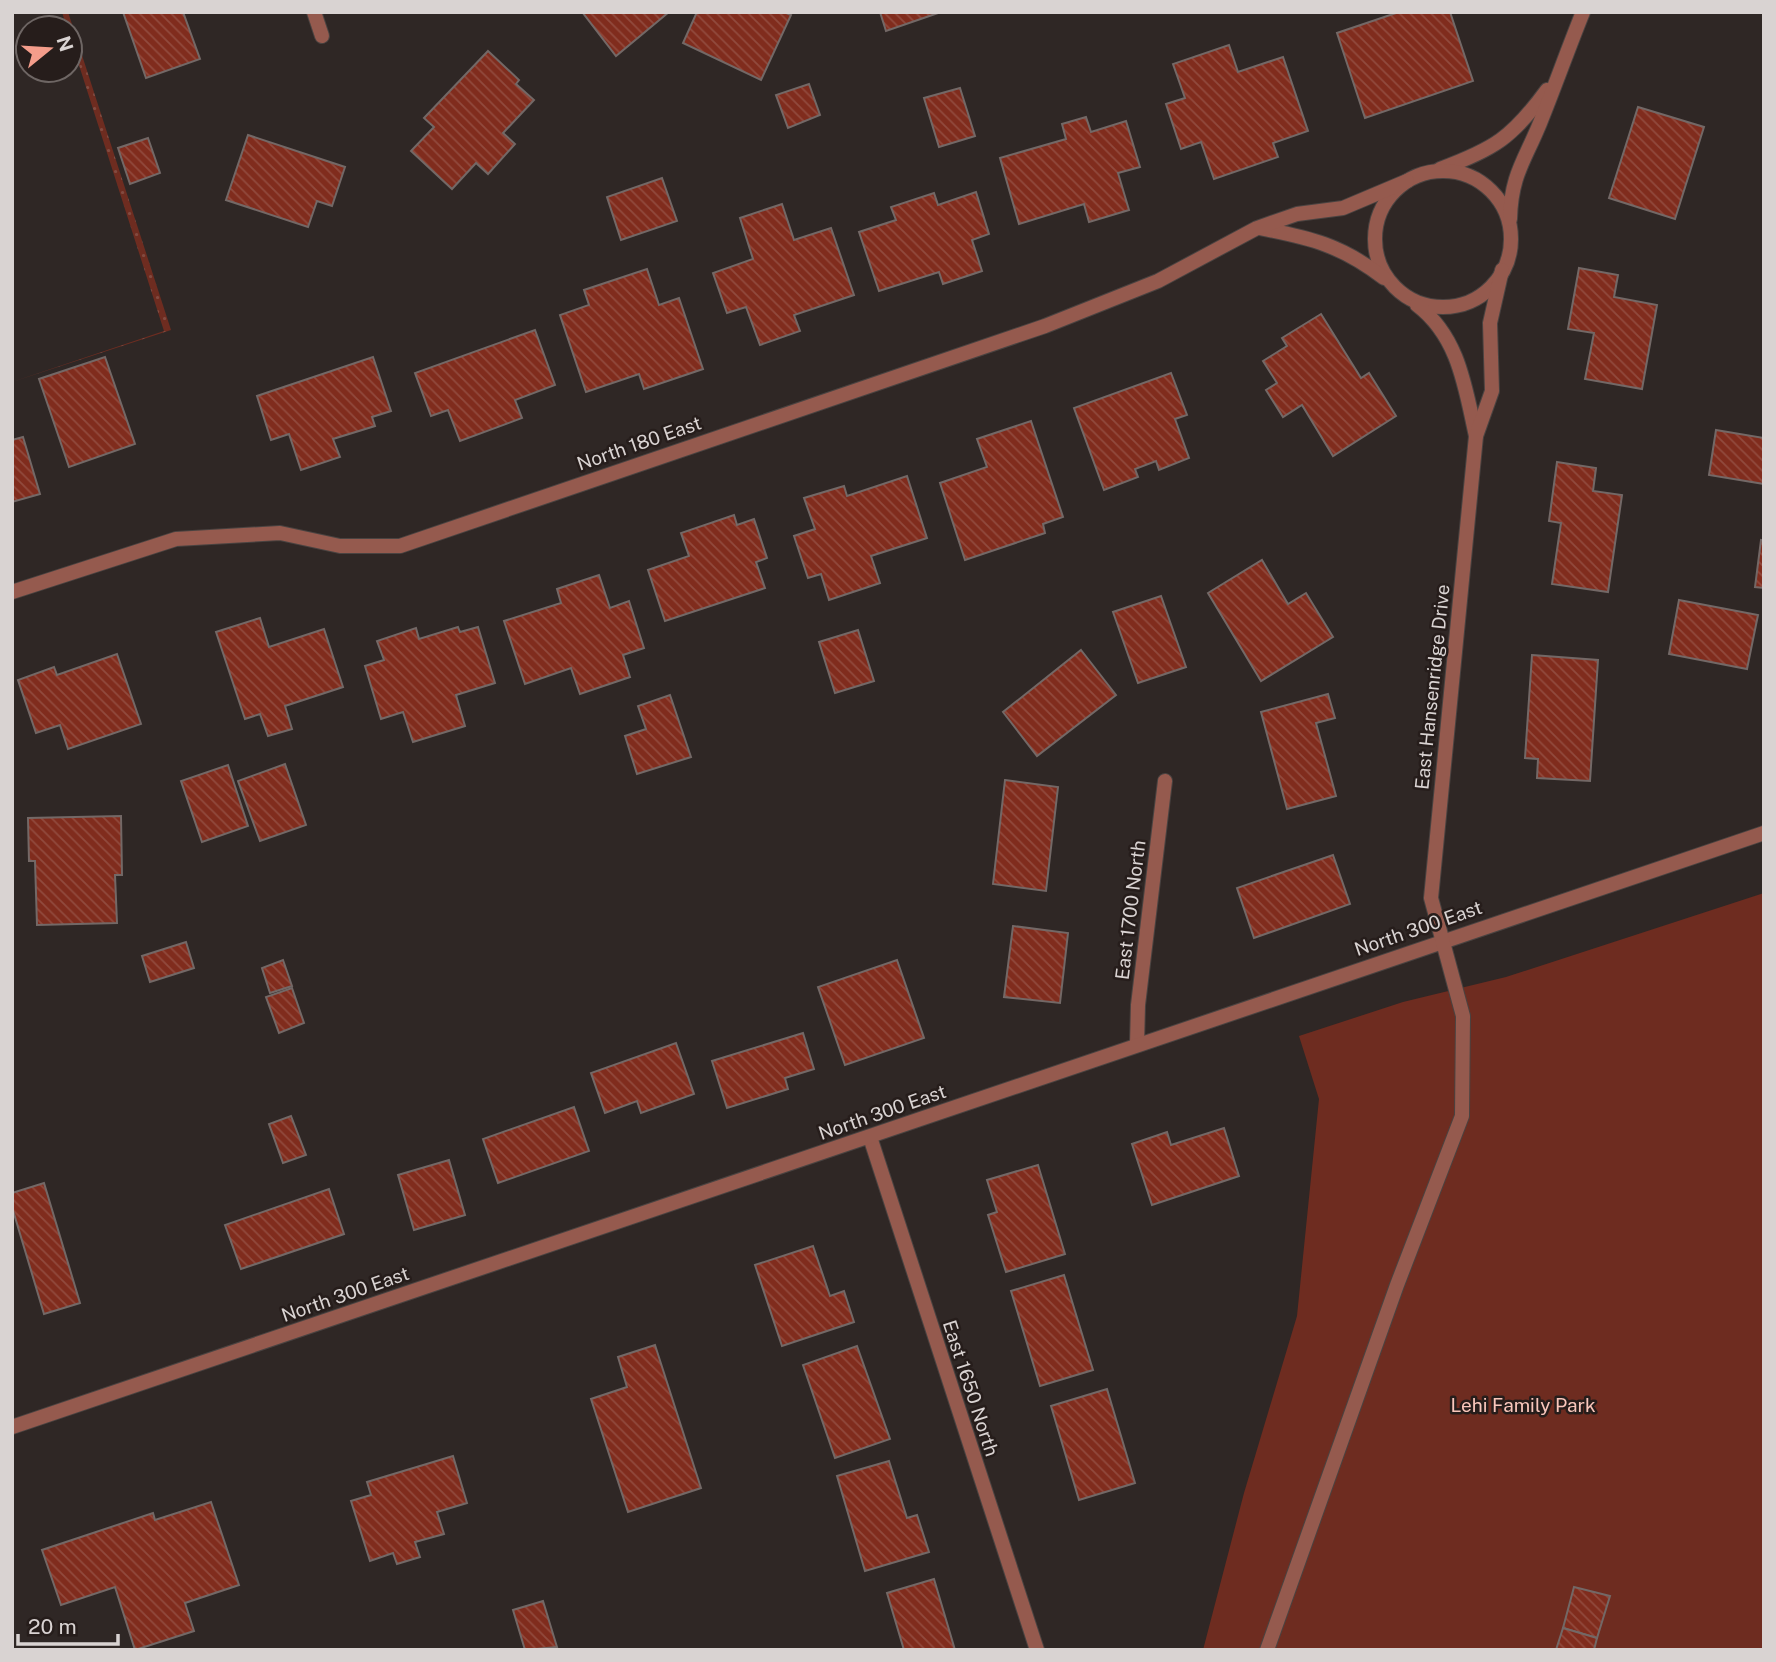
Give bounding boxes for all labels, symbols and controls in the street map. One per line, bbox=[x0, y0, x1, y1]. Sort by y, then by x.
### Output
north arrow bbox=[14, 14, 84, 84]
text: N bbox=[52, 33, 78, 54]
street label: North 180 East bbox=[574, 411, 704, 475]
street label: East Hansenridge Drive bbox=[1410, 583, 1454, 791]
street label: East 1700 North bbox=[1111, 839, 1149, 981]
street label: North 300 East bbox=[1351, 896, 1485, 960]
street label: North 300 East bbox=[815, 1080, 949, 1144]
street label: North 300 East bbox=[278, 1262, 412, 1326]
street label: East 1650 North bbox=[939, 1317, 1003, 1459]
park label: Lehi Family Park bbox=[1450, 1394, 1596, 1416]
scale bar bbox=[18, 1602, 117, 1646]
text: 20 m bbox=[28, 1614, 77, 1639]

